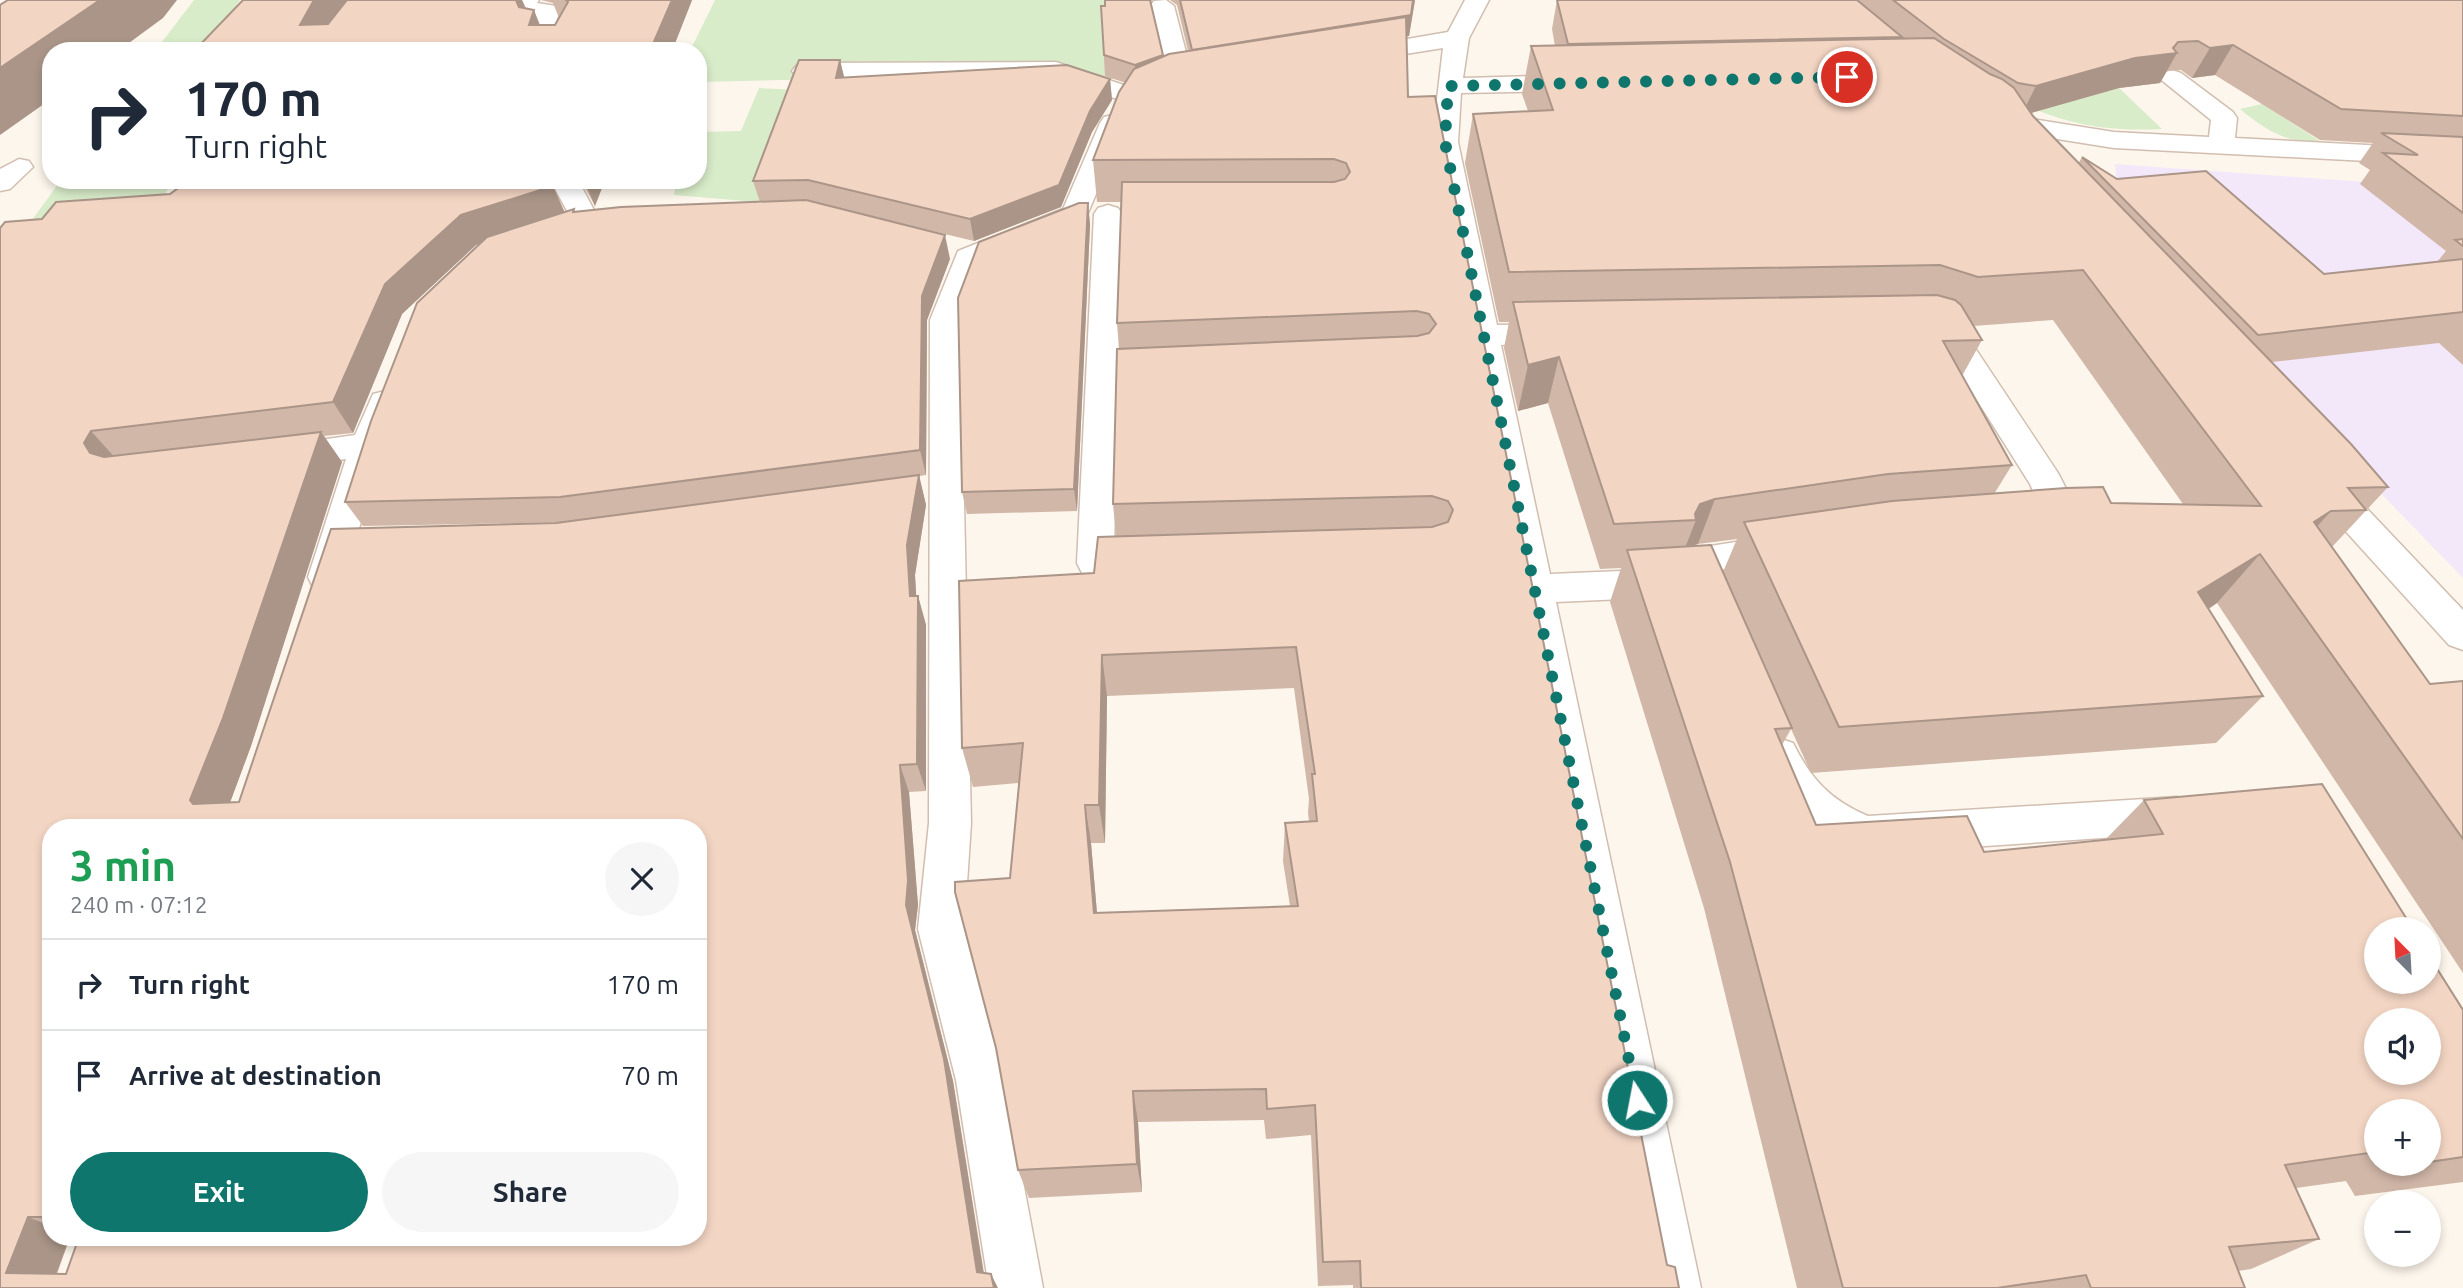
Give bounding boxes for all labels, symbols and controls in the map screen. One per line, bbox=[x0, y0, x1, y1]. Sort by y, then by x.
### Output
pin bbox=[1817, 47, 1877, 107]
icon: arrive bbox=[1828, 58, 1866, 96]
icon: right bbox=[70, 70, 161, 161]
text: 170 m bbox=[185, 70, 322, 125]
text: Turn right bbox=[185, 128, 327, 164]
text: 3 min bbox=[70, 842, 176, 889]
button: close bbox=[605, 842, 679, 916]
text: 240 m · 07:12 bbox=[70, 892, 208, 917]
north arrow bbox=[2364, 917, 2441, 994]
map controls bbox=[2364, 917, 2441, 1267]
icon: right bbox=[70, 966, 108, 1004]
text: Turn right bbox=[129, 970, 250, 999]
text: 170 m bbox=[607, 970, 679, 999]
button: sound bbox=[2364, 1008, 2441, 1085]
icon: arrive bbox=[70, 1057, 108, 1095]
text: Arrive at destination bbox=[129, 1061, 382, 1090]
text: 70 m bbox=[621, 1061, 679, 1090]
position arrow bbox=[1600, 1063, 1674, 1137]
button: + bbox=[2364, 1099, 2441, 1176]
button: Exit bbox=[70, 1152, 368, 1232]
button: Share bbox=[382, 1152, 679, 1232]
button: − bbox=[2364, 1190, 2441, 1267]

